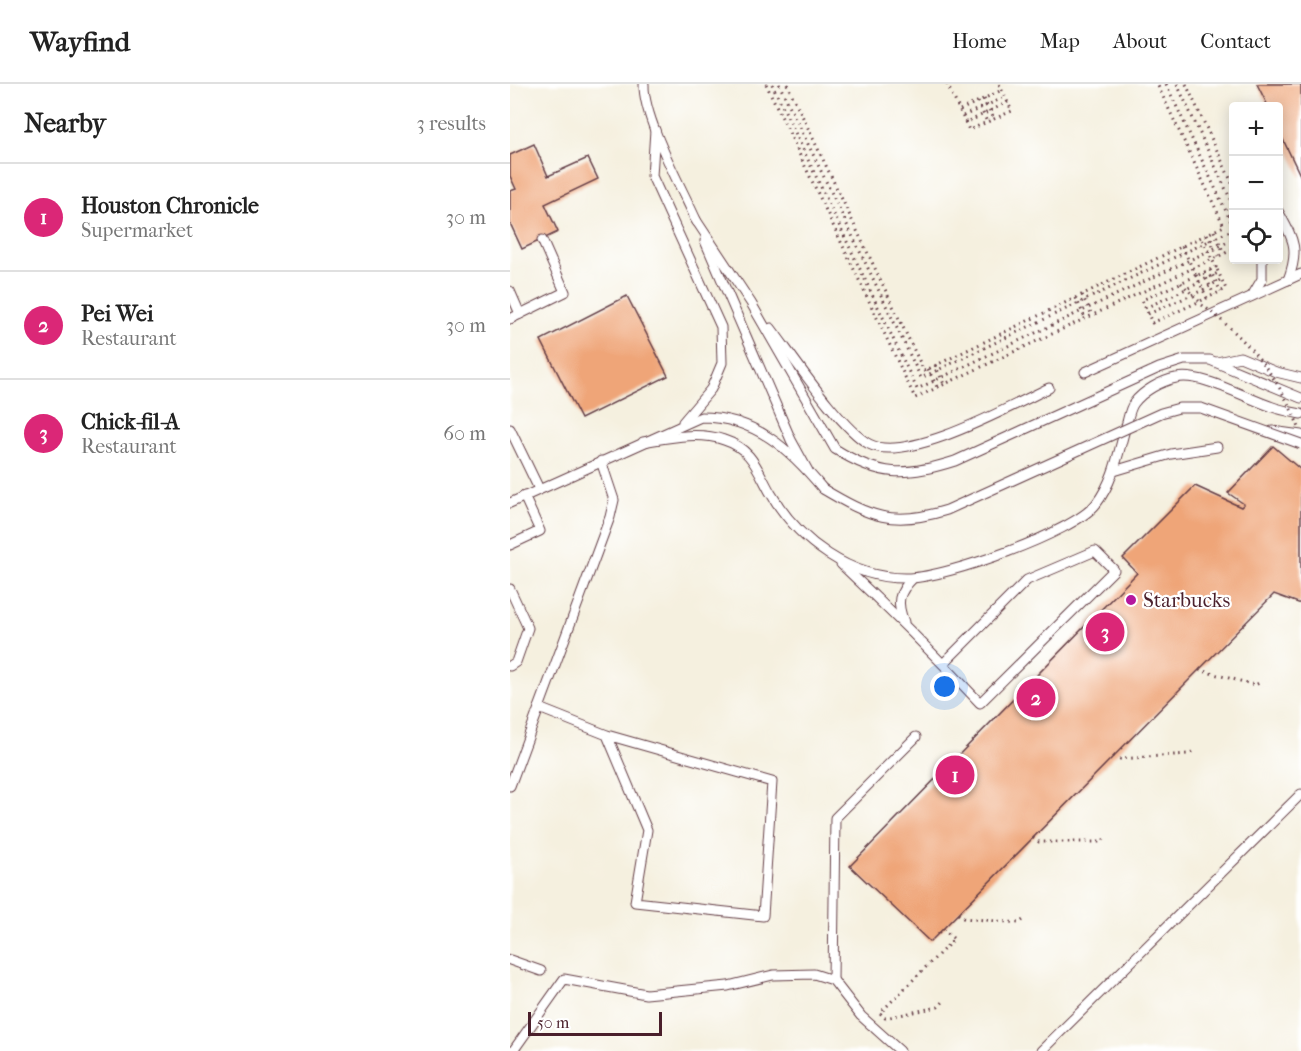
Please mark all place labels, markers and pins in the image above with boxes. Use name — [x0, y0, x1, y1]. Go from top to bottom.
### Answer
place label: Starbucks — [1143, 588, 1231, 612]
marker: Starbucks — [1124, 593, 1138, 607]
pin: 3 — [1086, 610, 1124, 654]
pin: 2 — [1016, 676, 1056, 720]
pin: 1 — [936, 752, 974, 798]

